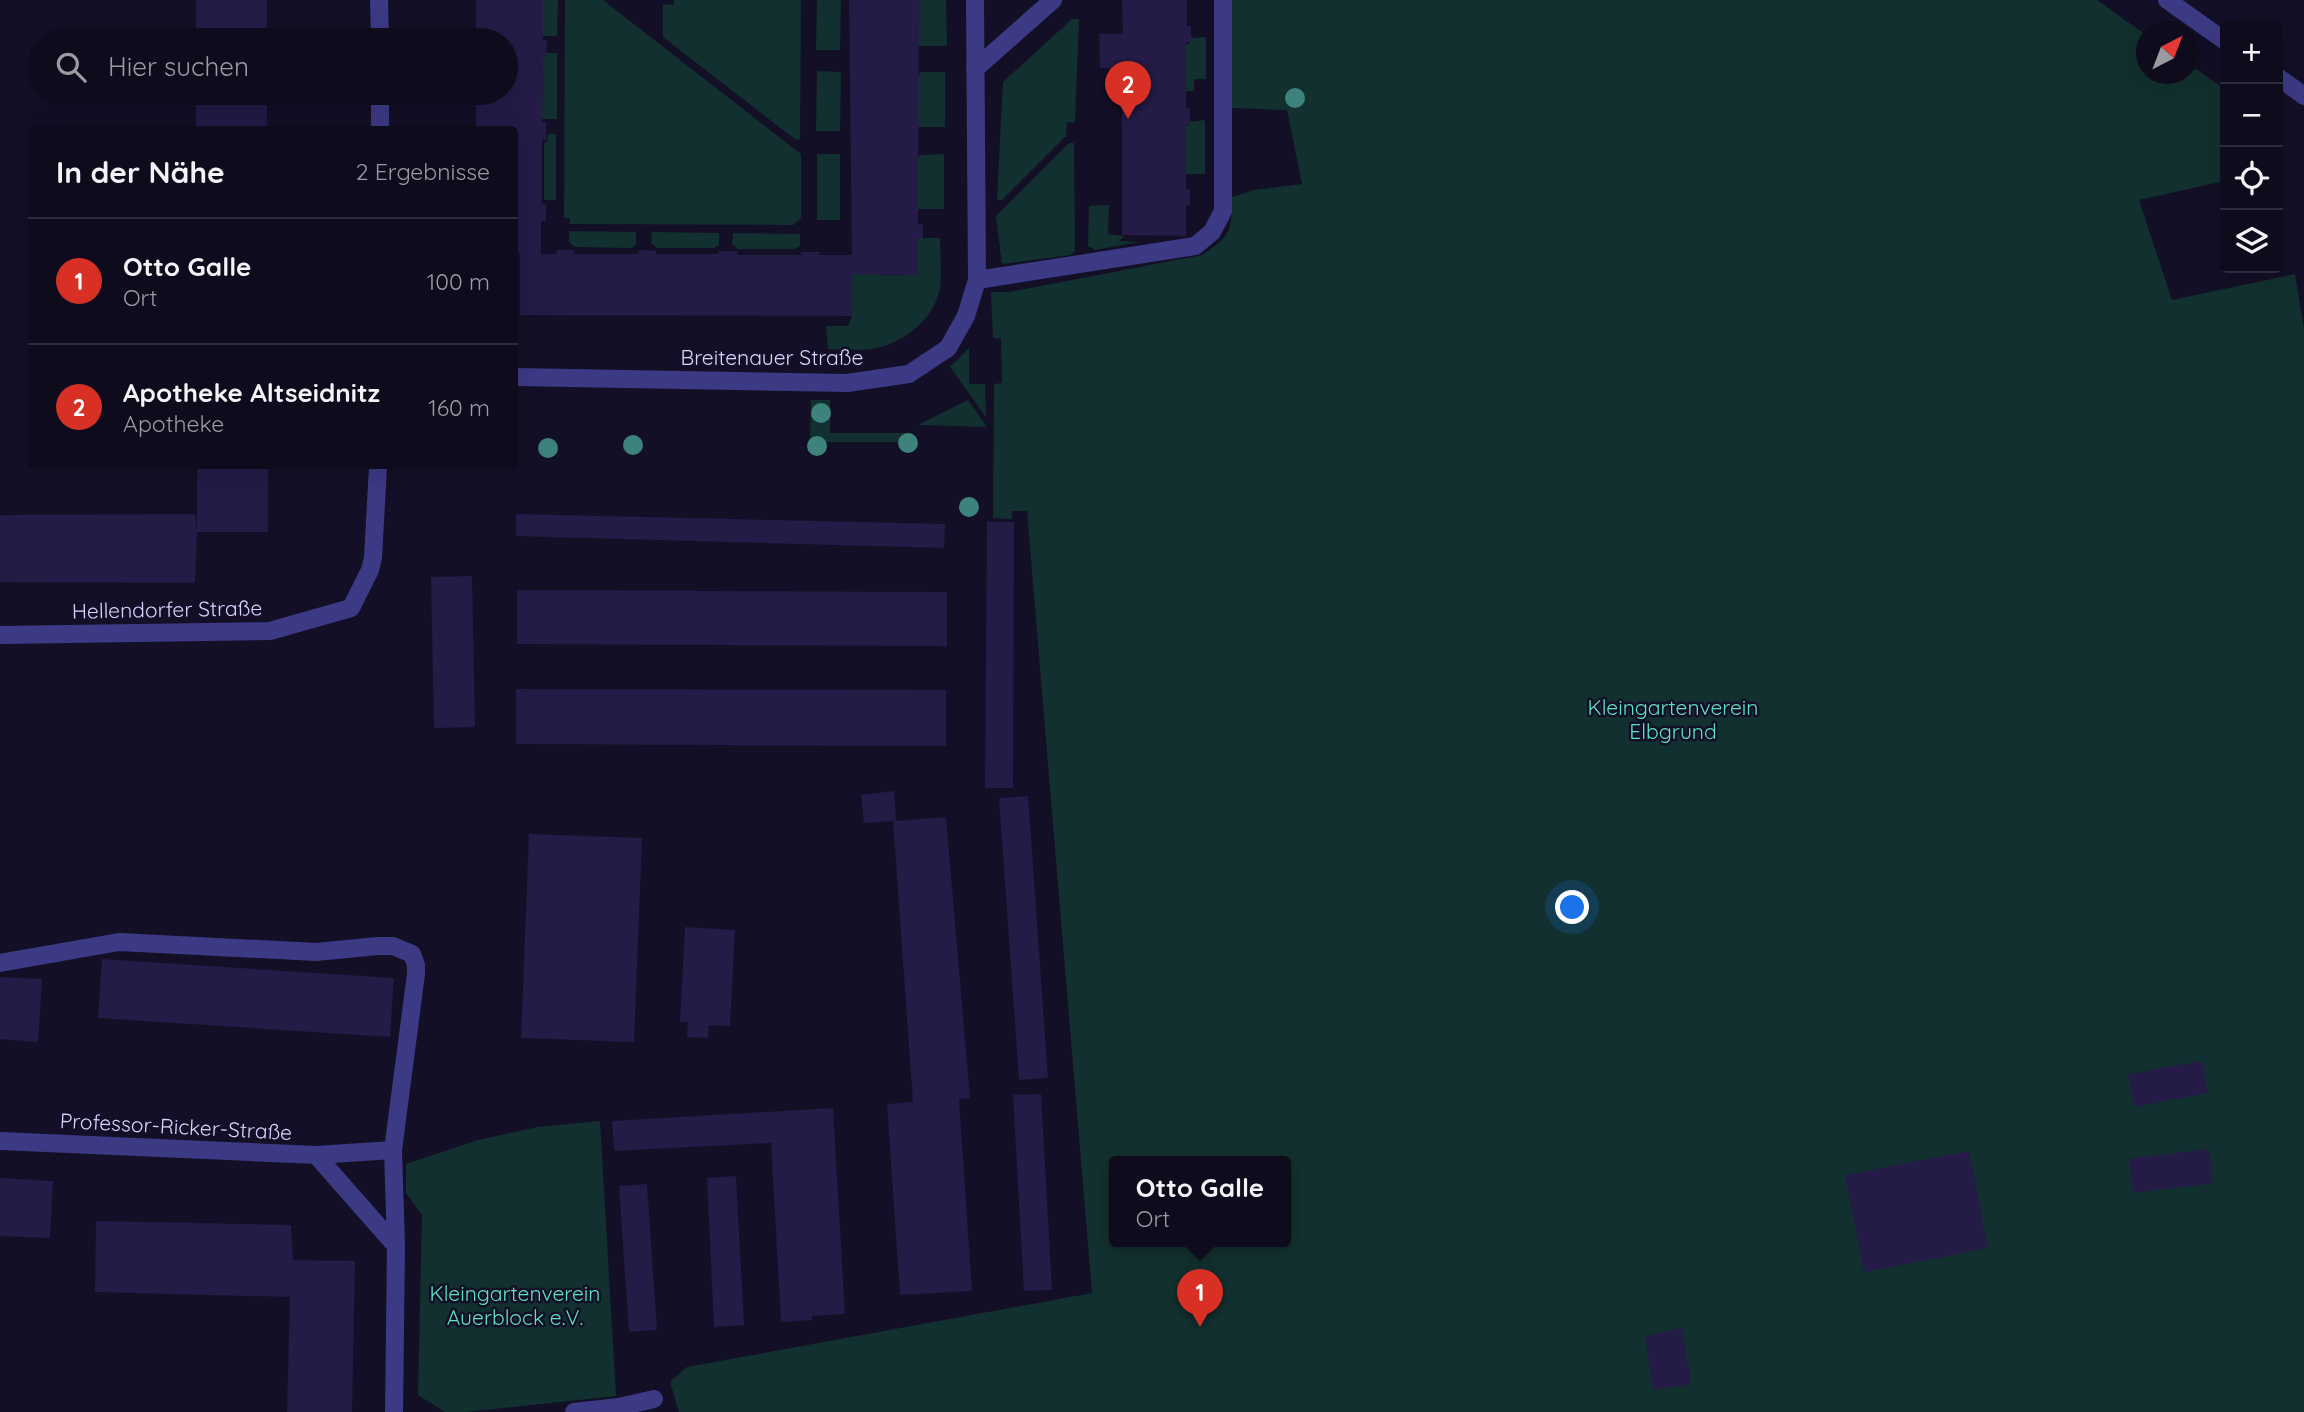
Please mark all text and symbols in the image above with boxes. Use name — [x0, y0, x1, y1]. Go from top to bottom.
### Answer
north arrow — [2136, 21, 2199, 84]
map controls — [2220, 21, 2283, 273]
button: + — [2220, 21, 2283, 84]
search box — [28, 28, 518, 105]
icon: search — [52, 48, 90, 86]
text: Hier suchen — [108, 50, 249, 83]
pin: 2 — [1105, 61, 1151, 119]
button: − — [2220, 84, 2283, 147]
button: locate — [2220, 147, 2283, 210]
text: In der Nähe — [56, 153, 225, 191]
text: 2 Ergebnisse — [356, 157, 490, 186]
button: layers — [2220, 210, 2283, 273]
text: Otto Galle — [123, 250, 251, 283]
text: 1 — [75, 267, 83, 296]
text: 100 m — [427, 267, 490, 296]
text: Ort — [123, 283, 157, 312]
street label: Breitenauer Straße — [681, 344, 863, 370]
text: Apotheke Altseidnitz — [123, 376, 380, 409]
text: 2 — [72, 393, 86, 422]
text: 160 m — [428, 393, 490, 422]
text: Apotheke — [123, 409, 224, 438]
street label: Hellendorfer Straße — [72, 594, 262, 624]
park label: Kleingartenverein Elbgrund — [1587, 694, 1759, 744]
your location — [1555, 890, 1589, 924]
street label: Professor-Ricker-Straße — [59, 1107, 293, 1145]
popup — [1109, 1156, 1291, 1247]
text: Otto Galle — [1136, 1171, 1264, 1204]
text: Ort — [1136, 1204, 1170, 1233]
pin: 1 — [1177, 1269, 1223, 1327]
park label: Kleingartenverein Auerblock e.V. — [429, 1280, 601, 1330]

